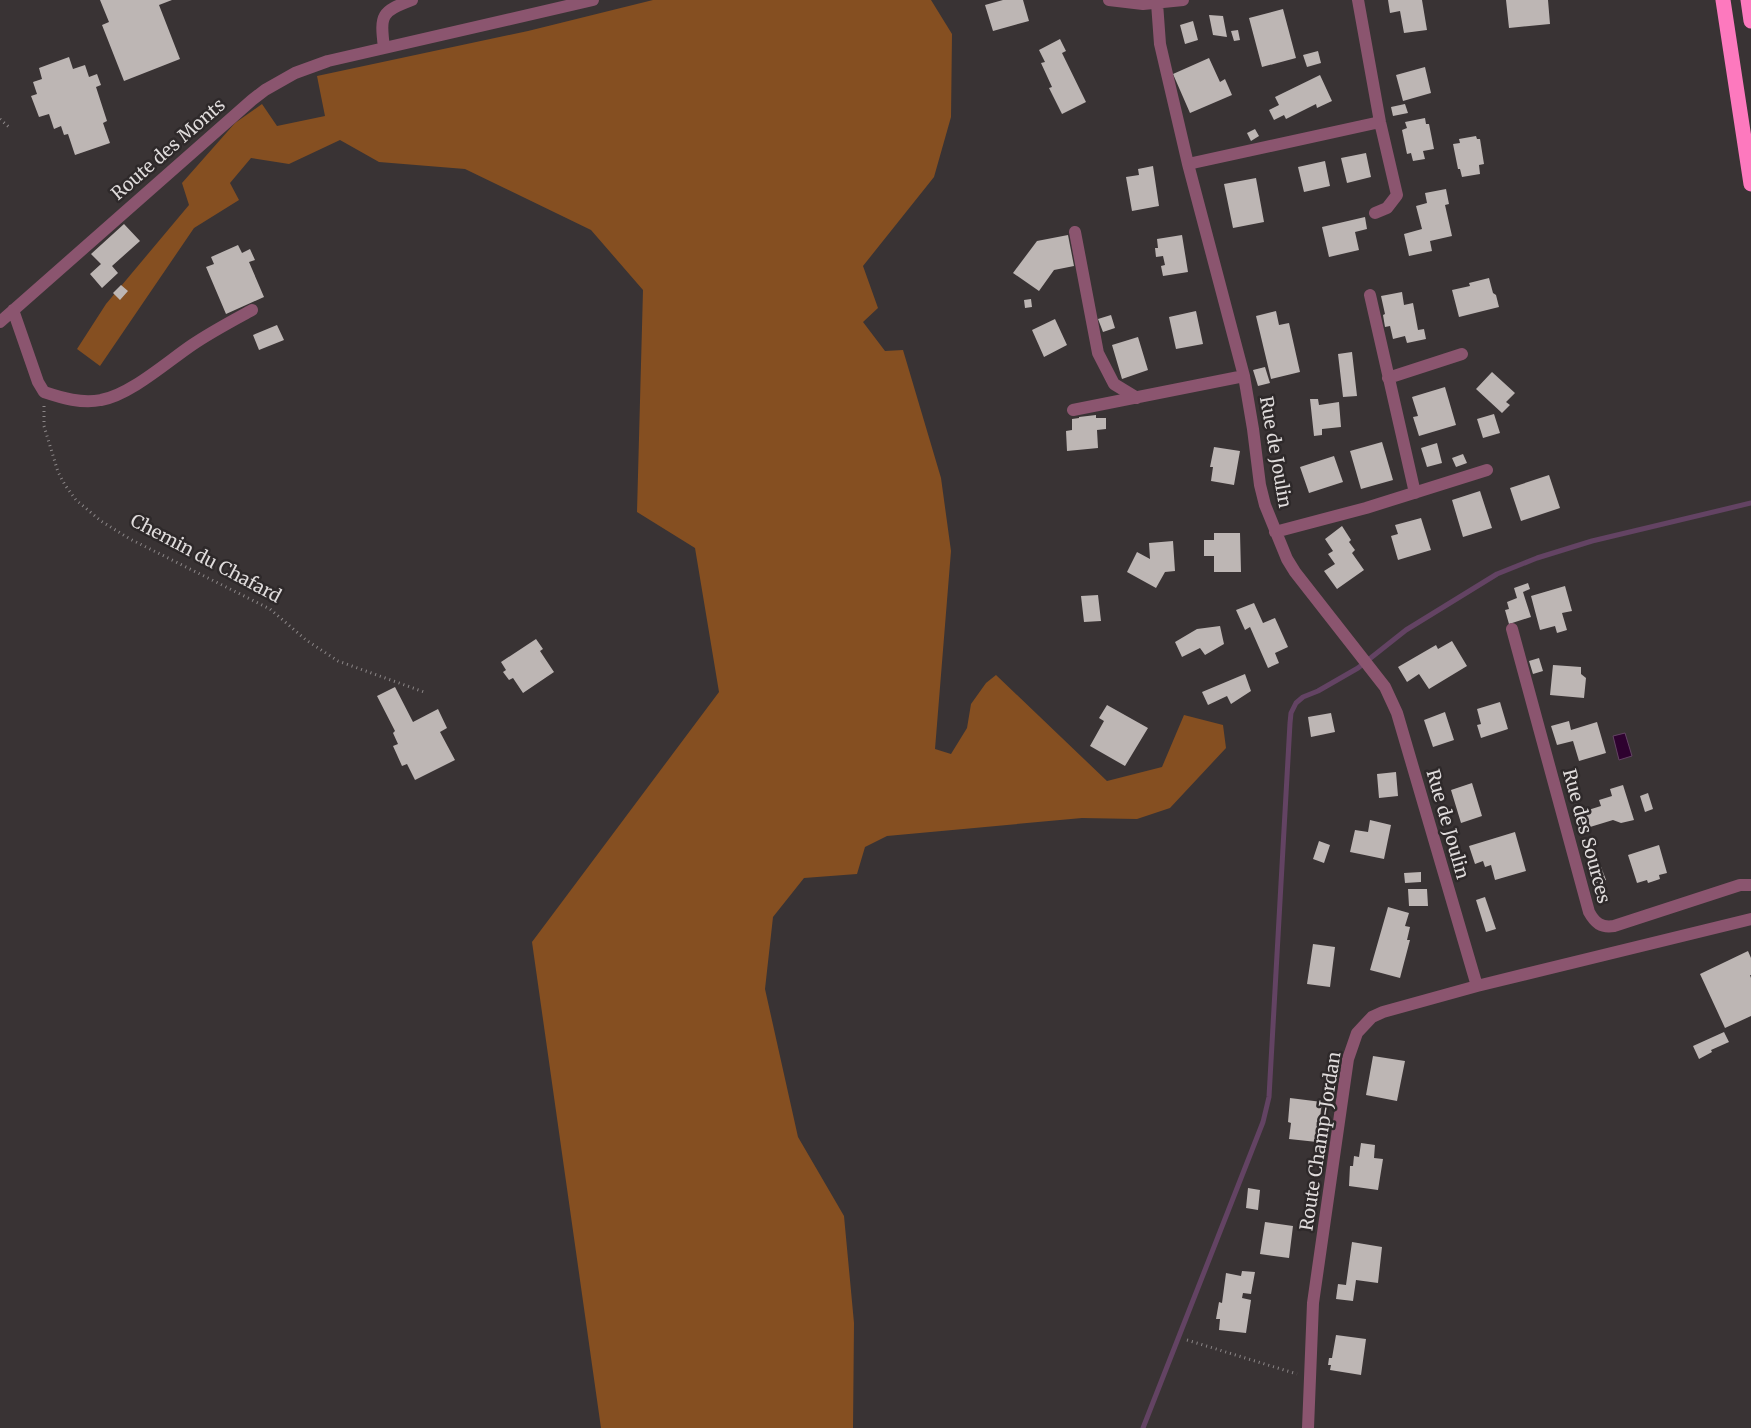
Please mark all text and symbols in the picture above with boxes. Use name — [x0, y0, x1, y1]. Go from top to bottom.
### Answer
street label: Route des Monts — [106, 93, 230, 205]
street label: Rue de Joulin — [1255, 394, 1297, 510]
street label: Chemin du Chafard — [127, 509, 285, 608]
street label: Rue de Joulin — [1421, 766, 1475, 882]
street label: Rue des Sources — [1558, 766, 1616, 906]
street label: Route Champ-Jordan — [1294, 1050, 1346, 1232]

